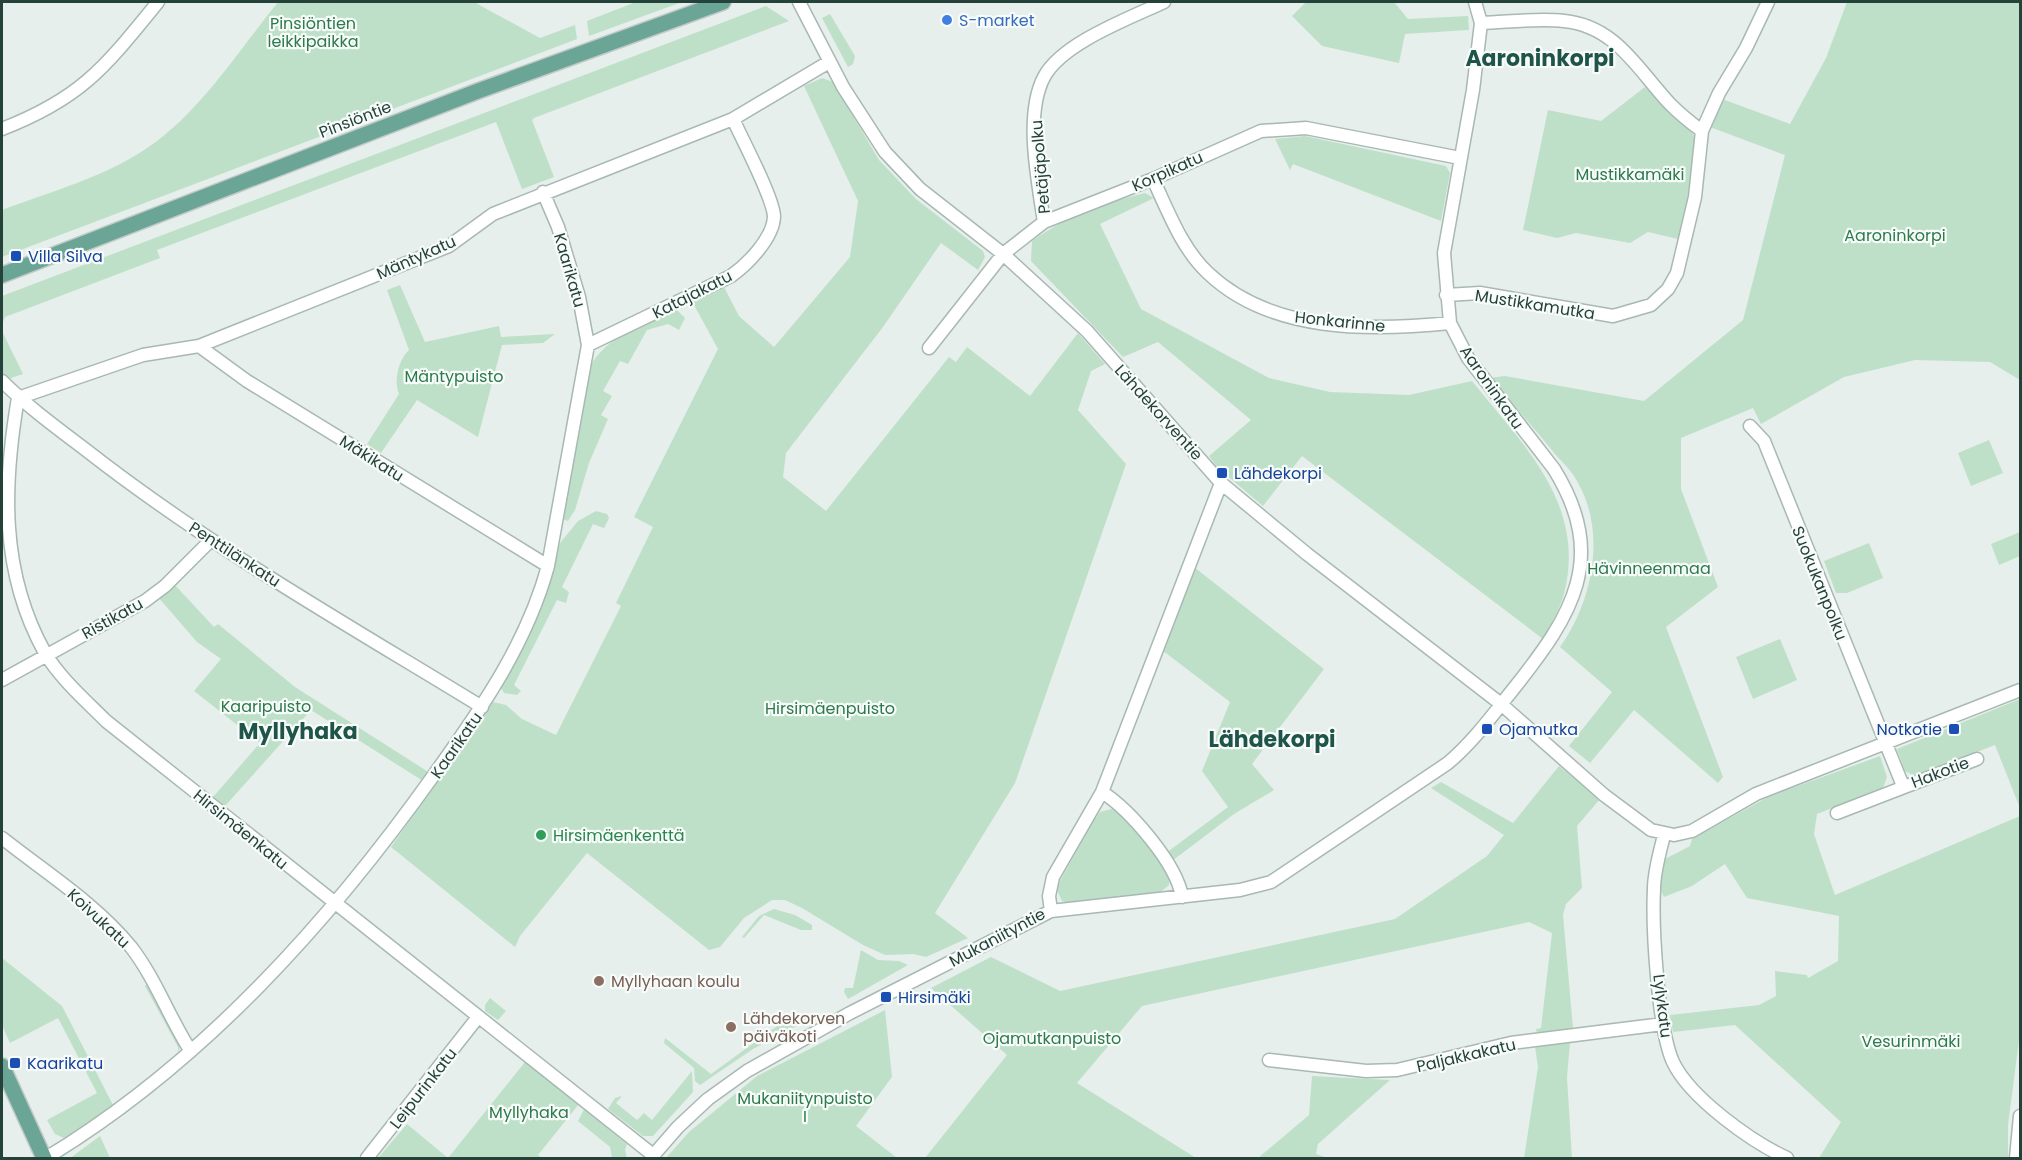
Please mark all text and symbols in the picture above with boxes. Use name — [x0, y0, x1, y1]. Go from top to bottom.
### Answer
place label: S-market — [959, 9, 1035, 32]
park label: Pinsiöntien leikkipaikka — [267, 12, 359, 53]
marker: S-market — [940, 13, 954, 27]
district label: Aaroninkorpi — [1465, 43, 1615, 74]
street label: Pinsiöntie — [316, 95, 395, 144]
street label: Petäjäpolku — [1025, 119, 1056, 215]
street label: Korpikatu — [1128, 146, 1206, 197]
park label: Mustikkamäki — [1576, 163, 1684, 186]
park label: Aaroninkorpi — [1844, 224, 1946, 247]
street label: Mäntykatu — [373, 230, 460, 285]
street label: Kaarikatu — [548, 230, 591, 310]
place label: Villa Silva — [28, 245, 103, 268]
marker: Villa Silva — [9, 249, 23, 263]
street label: Katajakatu — [648, 264, 736, 324]
street label: Mustikkamutka — [1473, 284, 1596, 325]
street label: Honkarinne — [1294, 305, 1386, 338]
street label: Aaroninkatu — [1454, 341, 1529, 434]
street label: Lähdekorventie — [1109, 359, 1208, 465]
park label: Mäntypuisto — [404, 365, 504, 388]
street label: Mäkikatu — [335, 430, 408, 487]
place label: Lähdekorpi — [1234, 462, 1322, 485]
marker: Lähdekorpi — [1215, 466, 1229, 480]
street label: Penttilänkatu — [184, 516, 285, 593]
street label: Suokukanpolku — [1786, 523, 1853, 644]
park label: Hävinneenmaa — [1587, 557, 1711, 580]
street label: Ristikatu — [77, 592, 147, 645]
park label: Kaaripuisto — [221, 695, 311, 718]
park label: Hirsimäenpuisto — [765, 697, 895, 720]
street label: Kaarikatu — [425, 707, 488, 783]
district label: Myllyhaka — [238, 716, 358, 747]
place label: Ojamutka — [1499, 718, 1578, 741]
place label: Notkotie — [1877, 718, 1942, 741]
marker: Ojamutka — [1480, 722, 1494, 736]
marker: Notkotie — [1947, 722, 1961, 736]
district label: Lähdekorpi — [1208, 724, 1336, 755]
street label: Hakotie — [1908, 751, 1972, 794]
street label: Hirsimäenkatu — [188, 784, 293, 875]
place label: Hirsimäenkenttä — [553, 824, 685, 847]
marker: Hirsimäenkenttä — [534, 828, 548, 842]
street label: Koivukatu — [62, 883, 135, 953]
street label: Mukaniityntie — [945, 902, 1049, 972]
place label: Myllyhaan koulu — [611, 970, 740, 993]
street label: Lylykatu — [1647, 973, 1678, 1039]
marker: Myllyhaan koulu — [592, 974, 606, 988]
place label: Hirsimäki — [898, 986, 971, 1009]
marker: Hirsimäki — [879, 990, 893, 1004]
place label: Lähdekorven päiväkoti — [743, 1007, 845, 1048]
marker: Lähdekorven päiväkoti — [724, 1020, 738, 1034]
park label: Ojamutkanpuisto — [983, 1027, 1121, 1050]
park label: Vesurinmäki — [1862, 1030, 1960, 1053]
street label: Paljakkakatu — [1414, 1033, 1518, 1078]
street label: Leipurinkatu — [384, 1043, 462, 1134]
place label: Kaarikatu — [27, 1052, 103, 1075]
marker: Kaarikatu — [8, 1056, 22, 1070]
park label: Mukaniitynpuisto I — [737, 1087, 873, 1128]
park label: Myllyhaka — [489, 1101, 569, 1124]

